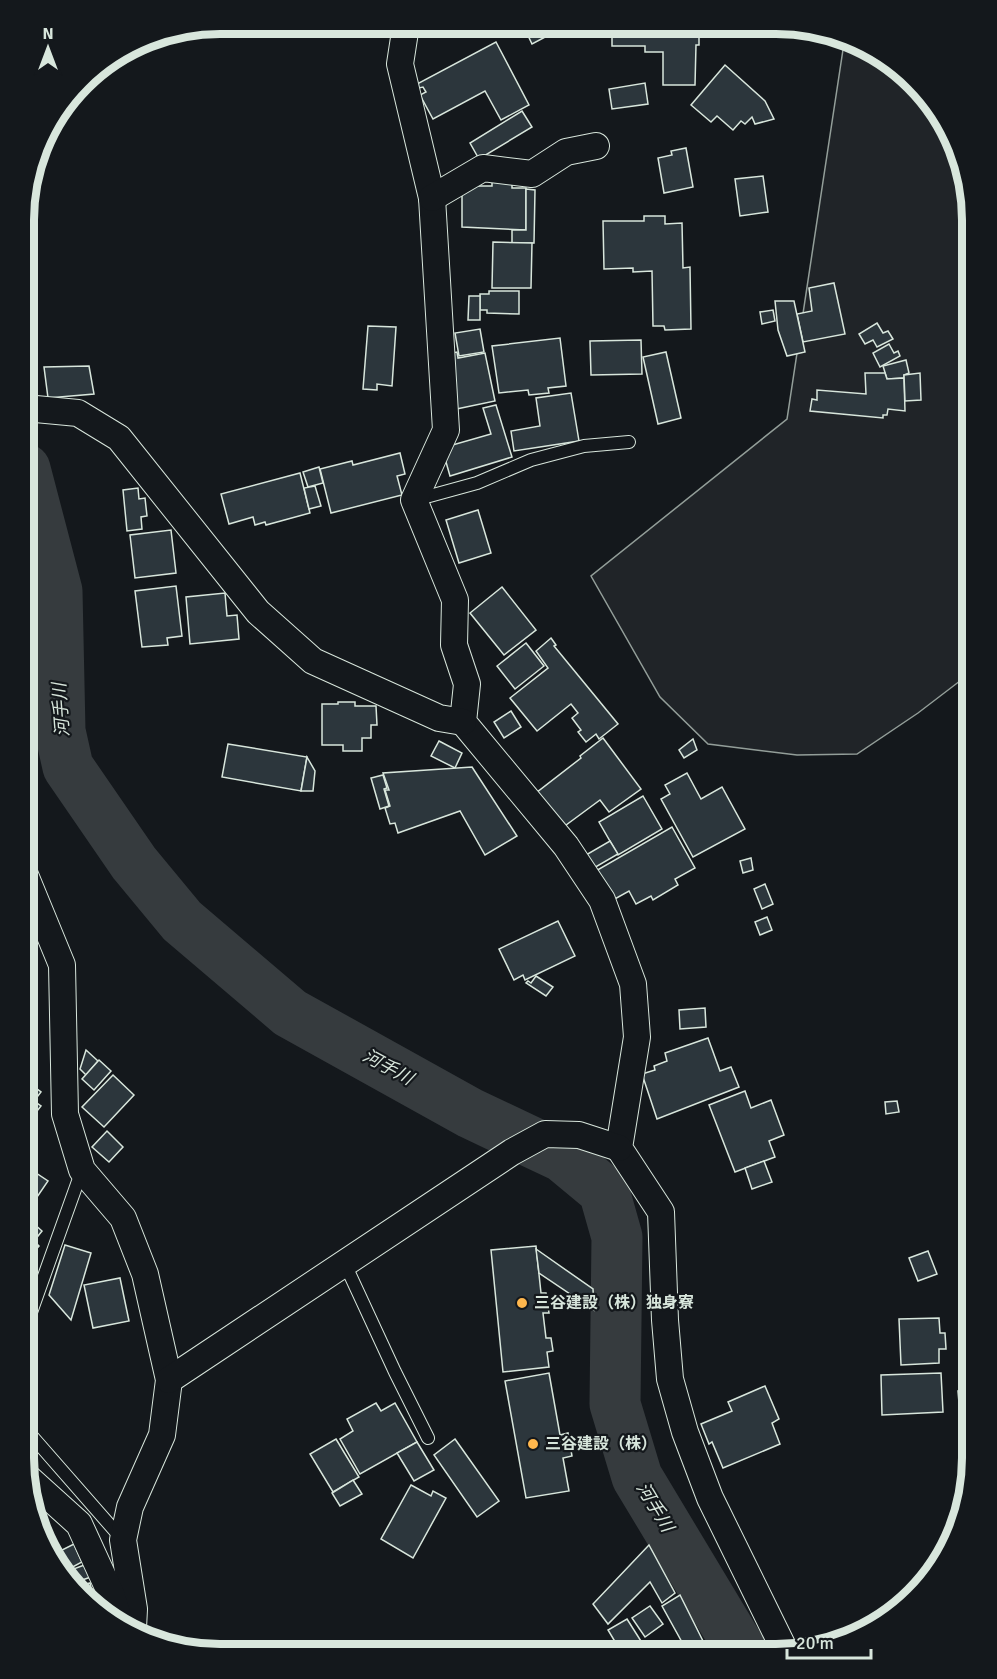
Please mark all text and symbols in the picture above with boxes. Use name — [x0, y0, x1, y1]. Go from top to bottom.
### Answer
north arrow — [18, 18, 78, 78]
text: N — [42, 24, 54, 44]
water label: 河手川 — [48, 680, 74, 738]
water label: 河手川 — [359, 1044, 419, 1091]
place label: 三谷建設（株）独身寮 — [534, 1293, 694, 1313]
marker: 三谷建設（株）独身寮 — [515, 1296, 529, 1310]
place label: 三谷建設（株） — [545, 1434, 657, 1454]
marker: 三谷建設（株） — [526, 1437, 540, 1451]
water label: 河手川 — [632, 1478, 679, 1538]
scale bar — [787, 1622, 871, 1660]
text: 20 m — [796, 1632, 834, 1654]

